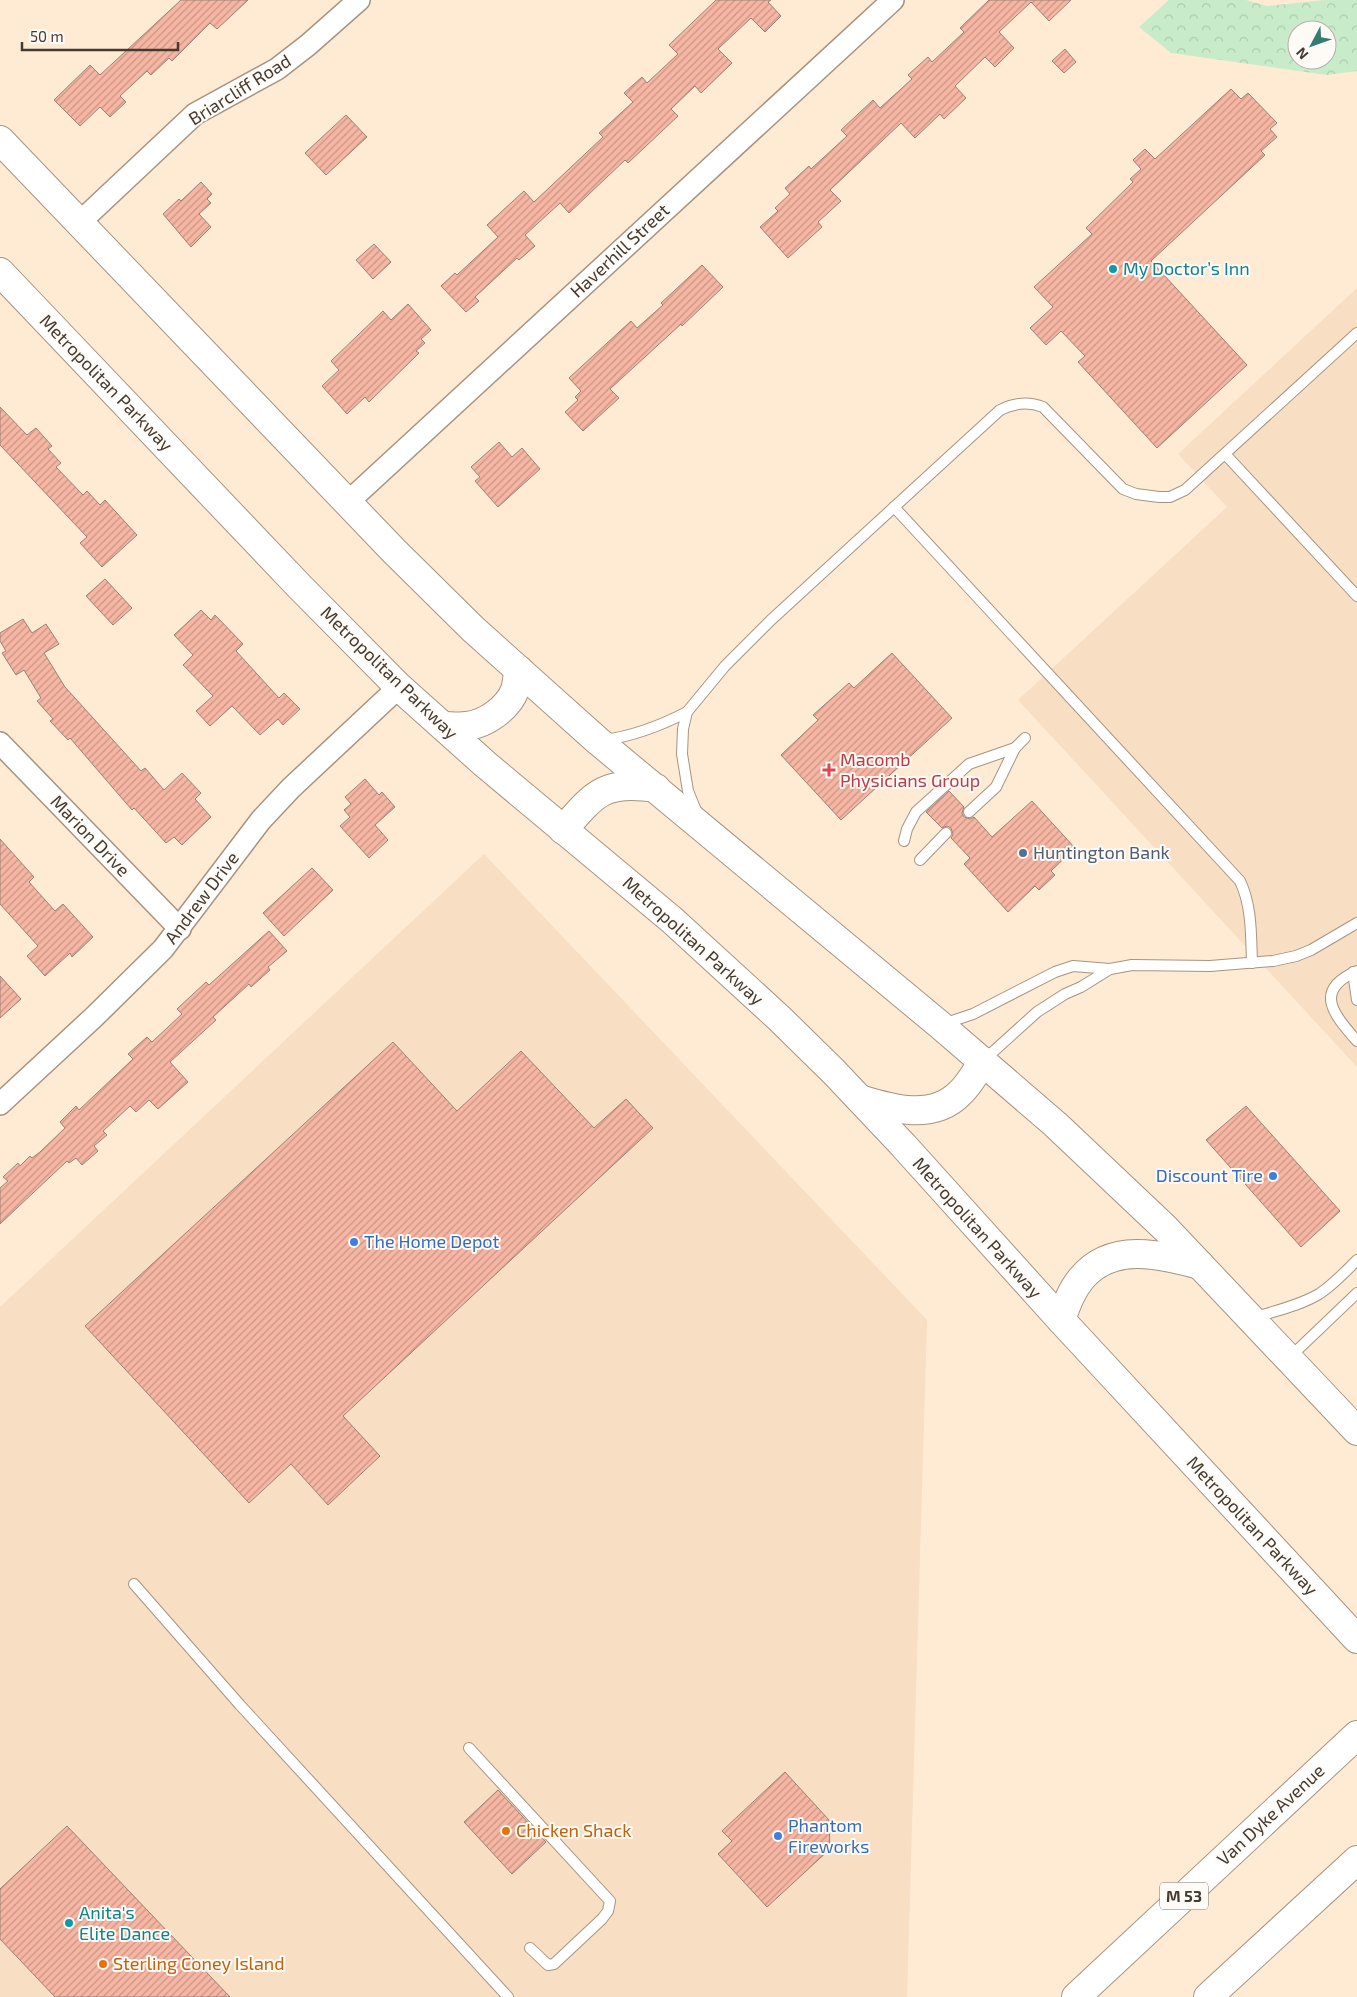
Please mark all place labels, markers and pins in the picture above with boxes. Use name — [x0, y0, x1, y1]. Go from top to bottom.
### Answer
place label: My Doctor’s Inn — [1123, 257, 1250, 279]
marker: My Doctor’s Inn — [1107, 263, 1119, 275]
place label: Macomb Physicians Group — [840, 748, 980, 791]
marker: Macomb Physicians Group — [822, 763, 836, 777]
place label: Huntington Bank — [1033, 841, 1170, 863]
marker: Huntington Bank — [1017, 847, 1029, 859]
place label: Discount Tire — [1156, 1164, 1263, 1186]
marker: Discount Tire — [1267, 1170, 1279, 1182]
place label: The Home Depot — [364, 1230, 500, 1252]
marker: The Home Depot — [348, 1236, 360, 1248]
place label: Phantom Fireworks — [788, 1814, 869, 1857]
place label: Chicken Shack — [516, 1819, 631, 1841]
marker: Chicken Shack — [500, 1825, 512, 1837]
marker: Phantom Fireworks — [772, 1830, 784, 1842]
place label: Anita's Elite Dance — [79, 1901, 170, 1944]
marker: Anita's Elite Dance — [63, 1917, 75, 1929]
place label: Sterling Coney Island — [113, 1952, 285, 1974]
marker: Sterling Coney Island — [97, 1958, 109, 1970]

